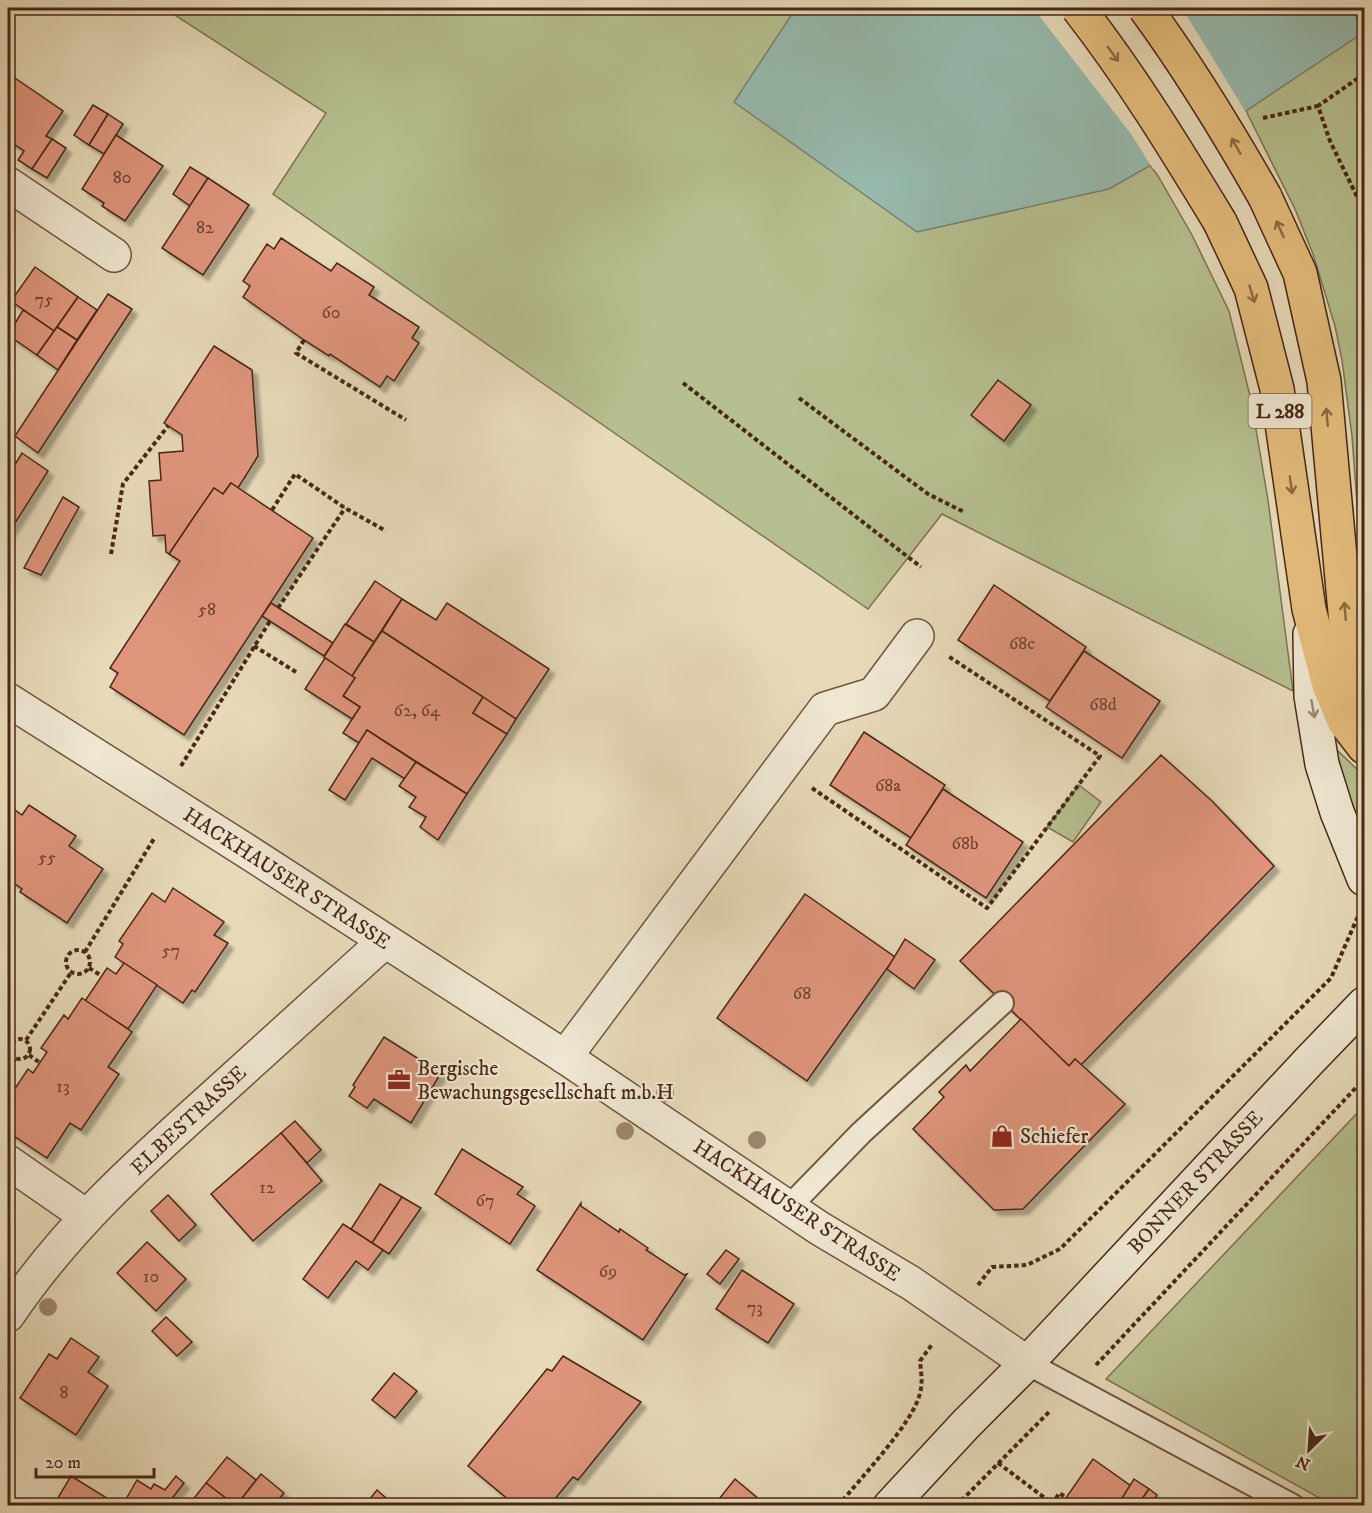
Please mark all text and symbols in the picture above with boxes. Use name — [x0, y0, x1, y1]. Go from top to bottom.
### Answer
one-way arrow — [1107, 45, 1120, 61]
one-way arrow — [1230, 138, 1242, 155]
house number: 80 — [113, 167, 131, 189]
house number: 82 — [196, 217, 214, 239]
one-way arrow — [1274, 221, 1285, 239]
one-way arrow — [1247, 285, 1258, 304]
house number: 75 — [35, 289, 53, 311]
house number: 60 — [321, 302, 341, 324]
road number: L 288 — [1248, 394, 1312, 428]
one-way arrow — [1321, 408, 1332, 428]
one-way arrow — [1285, 475, 1296, 495]
house number: 58 — [198, 599, 216, 621]
one-way arrow — [1339, 602, 1350, 622]
house number: 68c — [1009, 633, 1035, 655]
house number: 68d — [1089, 694, 1117, 716]
one-way arrow — [1308, 699, 1319, 718]
house number: 62, 64 — [394, 700, 441, 722]
house number: 68a — [875, 775, 901, 797]
street label: HACKHAUSER STRASSE — [178, 802, 395, 956]
house number: 68b — [952, 833, 978, 855]
house number: 55 — [38, 847, 56, 869]
house number: 57 — [162, 940, 180, 962]
house number: 68 — [793, 983, 811, 1005]
place label: Bergische Bewachungsgesellschaft m.b.H — [417, 1056, 674, 1106]
street label: ELBESTRASSE — [125, 1060, 252, 1181]
office icon: Bergische Bewachungsgesellschaft m.b.H — [386, 1067, 412, 1093]
house number: 13 — [56, 1076, 70, 1098]
street label: BONNER STRASSE — [1122, 1105, 1269, 1260]
shop icon: Schiefer — [989, 1123, 1015, 1149]
place label: Schiefer — [1020, 1124, 1088, 1150]
street label: HACKHAUSER STRASSE — [688, 1134, 905, 1288]
house number: 12 — [259, 1177, 275, 1199]
house number: 67 — [476, 1190, 494, 1212]
house number: 69 — [599, 1261, 617, 1283]
house number: 10 — [143, 1266, 159, 1288]
house number: 73 — [747, 1297, 763, 1319]
house number: 8 — [59, 1382, 69, 1404]
north arrow — [1279, 1420, 1339, 1480]
scale bar — [36, 1441, 154, 1479]
text: N — [1293, 1451, 1313, 1475]
text: 20 m — [45, 1452, 81, 1474]

